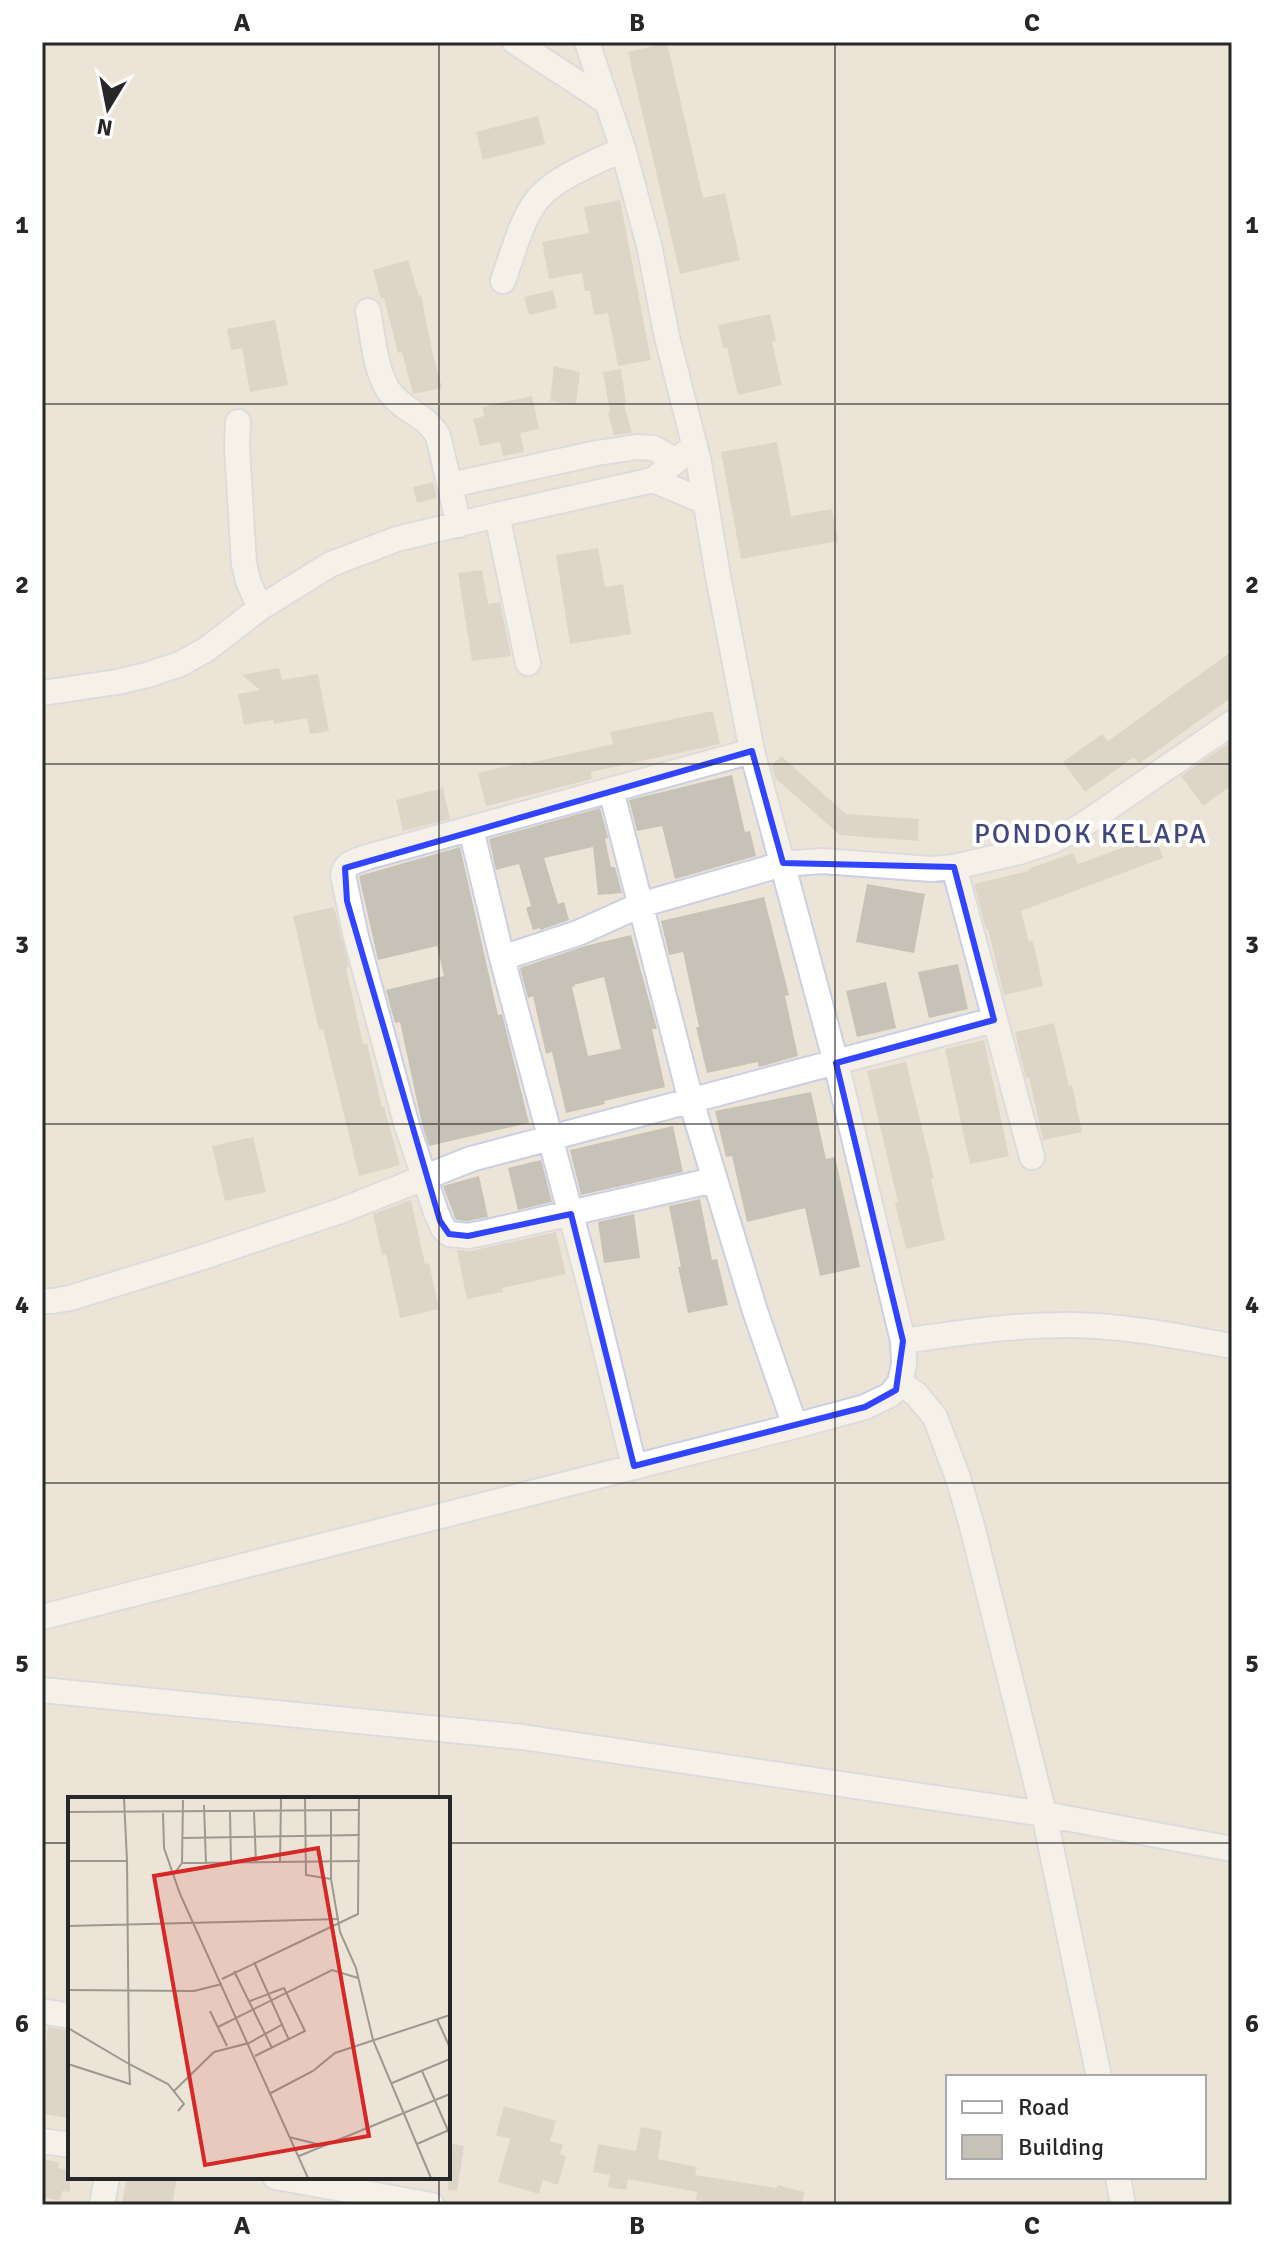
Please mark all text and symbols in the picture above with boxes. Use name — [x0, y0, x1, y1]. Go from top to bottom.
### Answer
text: A — [234, 7, 251, 39]
text: B — [629, 7, 645, 39]
text: C — [1024, 7, 1040, 39]
north arrow — [68, 68, 148, 148]
text: N — [95, 113, 114, 142]
text: 1 — [15, 209, 29, 241]
text: 1 — [1245, 209, 1259, 241]
text: 2 — [15, 569, 29, 601]
text: 2 — [1245, 569, 1259, 601]
district label: PONDOK KELAPA — [974, 817, 1208, 851]
text: 3 — [15, 929, 29, 961]
text: 3 — [1245, 929, 1259, 961]
text: 4 — [15, 1289, 29, 1321]
text: 4 — [1245, 1289, 1259, 1321]
text: 5 — [15, 1648, 29, 1680]
text: 5 — [1245, 1648, 1259, 1680]
inset map — [68, 1797, 450, 2179]
text: 6 — [15, 2008, 29, 2040]
text: 6 — [1245, 2008, 1259, 2040]
legend — [946, 2075, 1206, 2179]
text: Road — [1018, 2092, 1069, 2122]
text: Building — [1018, 2132, 1104, 2162]
text: A — [234, 2210, 251, 2242]
text: B — [629, 2210, 645, 2242]
text: C — [1024, 2210, 1040, 2242]

